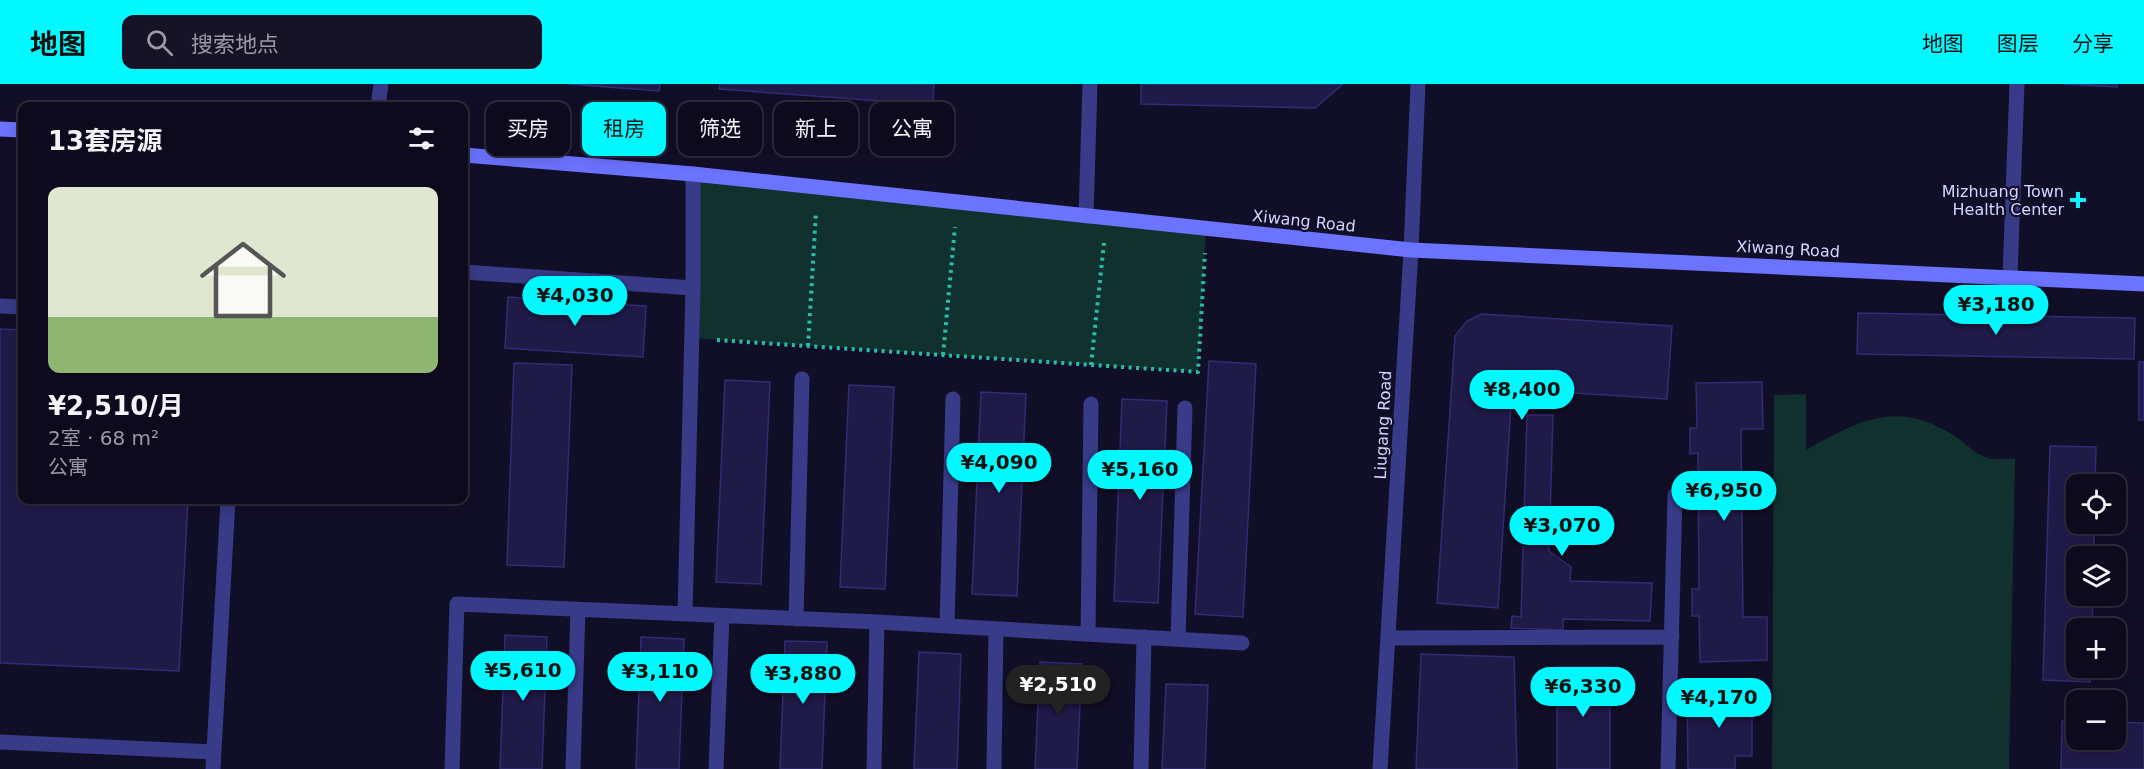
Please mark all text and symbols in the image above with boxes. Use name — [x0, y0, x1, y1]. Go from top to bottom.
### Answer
search box — [122, 15, 542, 69]
icon: search — [143, 26, 176, 59]
text: 地图 — [30, 28, 86, 61]
text: 搜索地点 — [191, 32, 279, 57]
text: 地图 — [1922, 32, 1964, 56]
text: 图层 — [1997, 32, 2039, 56]
text: 分享 — [2072, 32, 2114, 56]
chip: 买房 — [486, 102, 570, 156]
chip: 租房 — [582, 102, 666, 156]
chip: 筛选 — [678, 102, 762, 156]
chip: 新上 — [774, 102, 858, 156]
chip: 公寓 — [870, 102, 954, 156]
icon: filters — [405, 122, 438, 155]
text: 13套房源 — [48, 126, 162, 156]
place label: Mizhuang Town Health Center — [1942, 182, 2064, 219]
marker: Mizhuang Town Health Center — [2069, 191, 2087, 209]
street label: Xiwang Road — [1251, 206, 1357, 236]
icon: home — [189, 226, 297, 334]
street label: Xiwang Road — [1736, 237, 1840, 261]
pin: ¥4,030 — [526, 276, 624, 327]
text: ¥4,030 — [536, 283, 614, 307]
pin: ¥3,180 — [1947, 285, 2045, 336]
text: ¥3,180 — [1957, 292, 2035, 316]
street label: Liugang Road — [1371, 370, 1395, 480]
pin: ¥8,400 — [1473, 370, 1571, 421]
text: ¥8,400 — [1483, 377, 1561, 401]
text: ¥2,510/月 — [48, 391, 184, 421]
text: 2室 · 68 m² — [48, 426, 159, 450]
pin: ¥4,090 — [950, 443, 1048, 494]
text: ¥4,090 — [960, 450, 1038, 474]
pin: ¥5,160 — [1091, 450, 1189, 501]
text: 公寓 — [48, 455, 88, 479]
text: ¥5,160 — [1101, 457, 1179, 481]
pin: ¥6,950 — [1675, 471, 1773, 522]
map controls — [2066, 474, 2126, 750]
button: locate — [2066, 474, 2126, 534]
text: ¥6,950 — [1685, 478, 1763, 502]
pin: ¥3,070 — [1513, 506, 1611, 557]
text: ¥3,070 — [1523, 513, 1601, 537]
button: layers — [2066, 546, 2126, 606]
button: + — [2066, 618, 2126, 678]
pin: ¥5,610 — [474, 651, 572, 702]
pin: ¥3,110 — [611, 652, 709, 703]
pin: ¥3,880 — [754, 654, 852, 705]
text: ¥5,610 — [484, 658, 562, 682]
text: ¥3,110 — [621, 659, 699, 683]
text: ¥3,880 — [764, 661, 842, 685]
pin: ¥2,510 — [1009, 665, 1107, 716]
pin: ¥6,330 — [1534, 667, 1632, 718]
text: ¥2,510 — [1019, 672, 1097, 696]
text: ¥6,330 — [1544, 674, 1622, 698]
pin: ¥4,170 — [1670, 678, 1768, 729]
text: ¥4,170 — [1680, 685, 1758, 709]
button: − — [2066, 690, 2126, 750]

